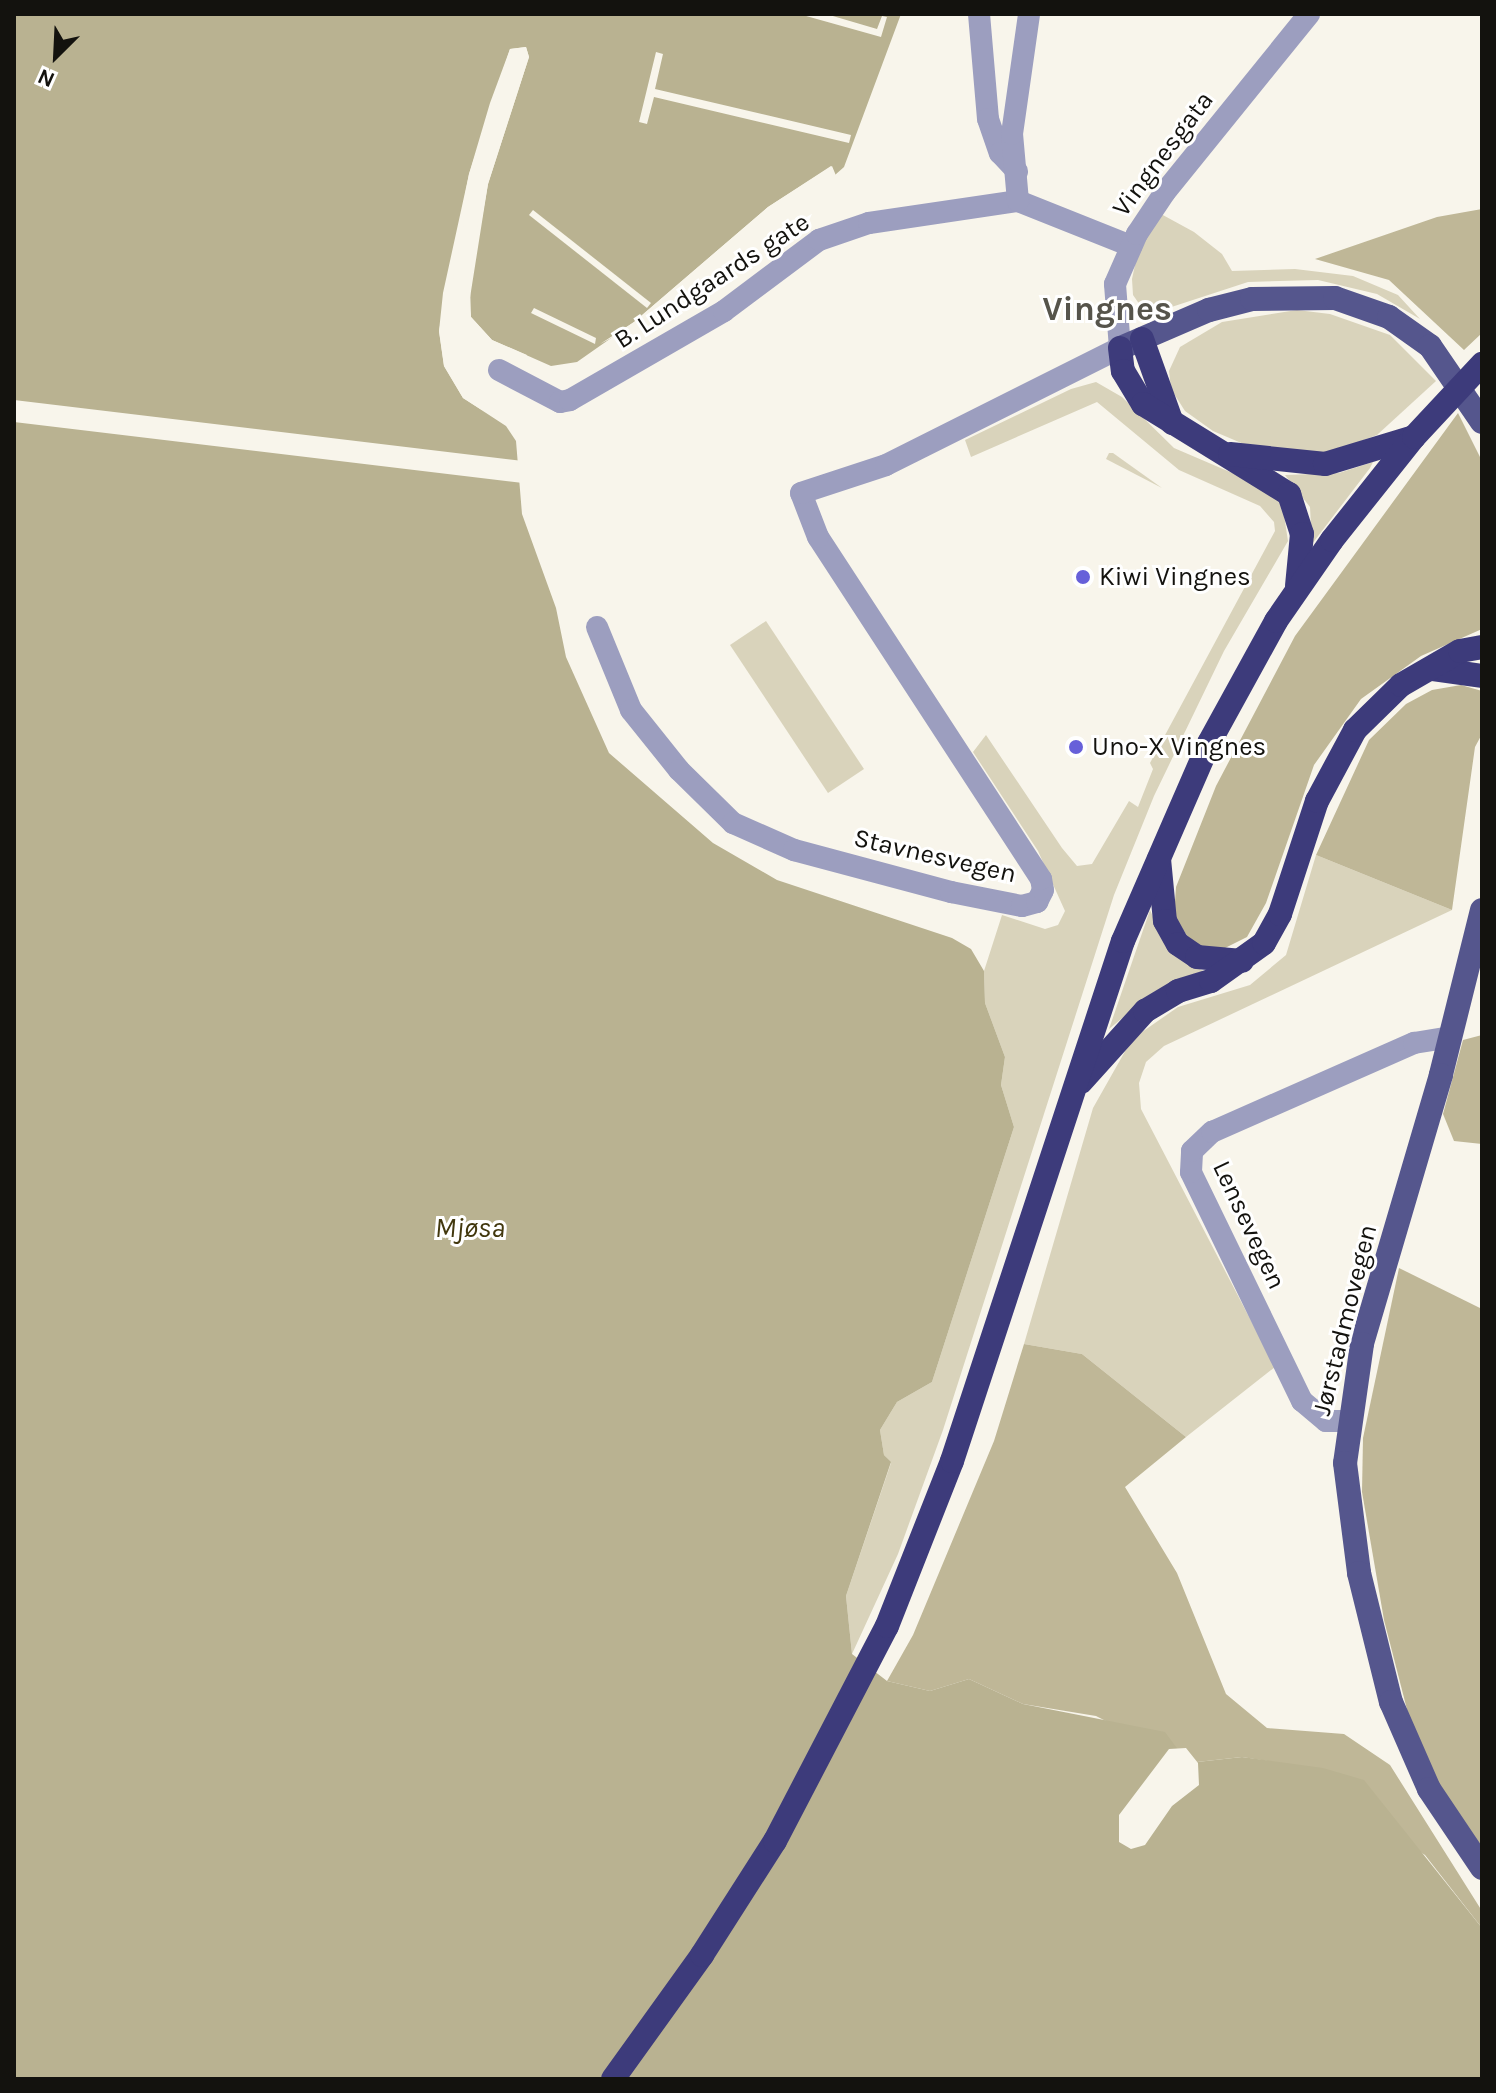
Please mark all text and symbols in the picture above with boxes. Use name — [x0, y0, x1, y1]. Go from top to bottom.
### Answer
north arrow — [16, 16, 96, 96]
text: N — [34, 63, 59, 93]
street label: Vingnesgata — [1106, 85, 1220, 223]
street label: B. Lundgaards gate — [609, 206, 815, 356]
district label: Vingnes — [1042, 290, 1172, 330]
place label: Kiwi Vingnes — [1099, 561, 1251, 593]
marker: Kiwi Vingnes — [1074, 568, 1092, 586]
place label: Uno-X Vingnes — [1092, 731, 1266, 763]
marker: Uno-X Vingnes — [1067, 738, 1085, 756]
street label: Stavnesvegen — [851, 822, 1019, 890]
street label: Lensevegen — [1206, 1156, 1292, 1294]
water label: Mjøsa — [435, 1211, 505, 1245]
street label: Jørstadmovegen — [1306, 1221, 1384, 1419]

